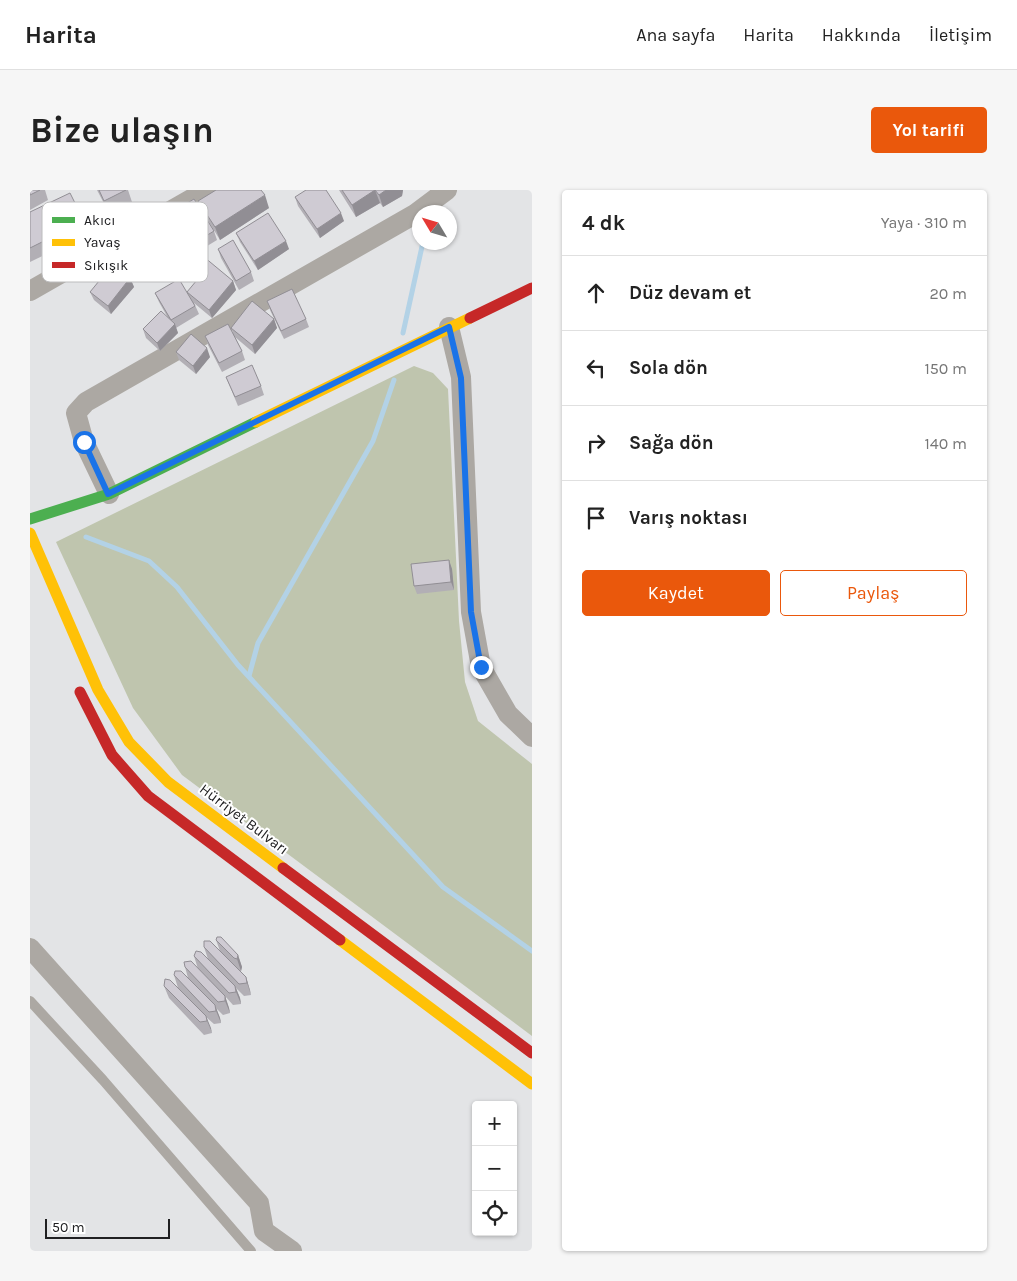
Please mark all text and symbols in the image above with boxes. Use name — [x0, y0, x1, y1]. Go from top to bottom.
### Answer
text: Harita — [25, 21, 97, 49]
text: Ana sayfa — [636, 24, 715, 46]
text: Harita — [743, 24, 794, 46]
text: Hakkında — [822, 24, 901, 46]
text: İletişim — [929, 24, 992, 46]
button: Yol tarifi — [871, 107, 987, 153]
text: Bize ulaşın — [30, 110, 214, 151]
legend — [42, 202, 208, 282]
north arrow — [412, 205, 457, 250]
text: 4 dk — [582, 211, 625, 235]
text: Akıcı — [84, 212, 116, 229]
text: Yaya · 310 m — [881, 213, 967, 232]
text: Yavaş — [84, 234, 121, 251]
text: Sıkışık — [84, 257, 128, 274]
icon: ahead — [582, 279, 610, 307]
text: Düz devam et — [629, 282, 751, 304]
text: 20 m — [929, 284, 967, 303]
icon: left — [582, 354, 610, 382]
text: Sola dön — [629, 357, 708, 379]
text: 150 m — [924, 359, 967, 378]
icon: right — [582, 429, 610, 457]
route start — [73, 431, 96, 454]
text: Sağa dön — [629, 432, 713, 454]
text: 140 m — [925, 434, 967, 453]
icon: arrive — [582, 504, 610, 532]
text: Varış noktası — [629, 507, 748, 529]
button: Kaydet — [582, 570, 770, 616]
button: Paylaş — [780, 570, 967, 616]
route end — [470, 656, 493, 679]
street label: Hürriyet Bulvarı — [196, 780, 292, 858]
map controls — [472, 1101, 517, 1236]
button: + — [472, 1101, 517, 1146]
button: − — [472, 1146, 517, 1191]
button: locate — [472, 1191, 517, 1236]
scale bar — [45, 1216, 170, 1239]
text: 50 m — [52, 1219, 85, 1236]

